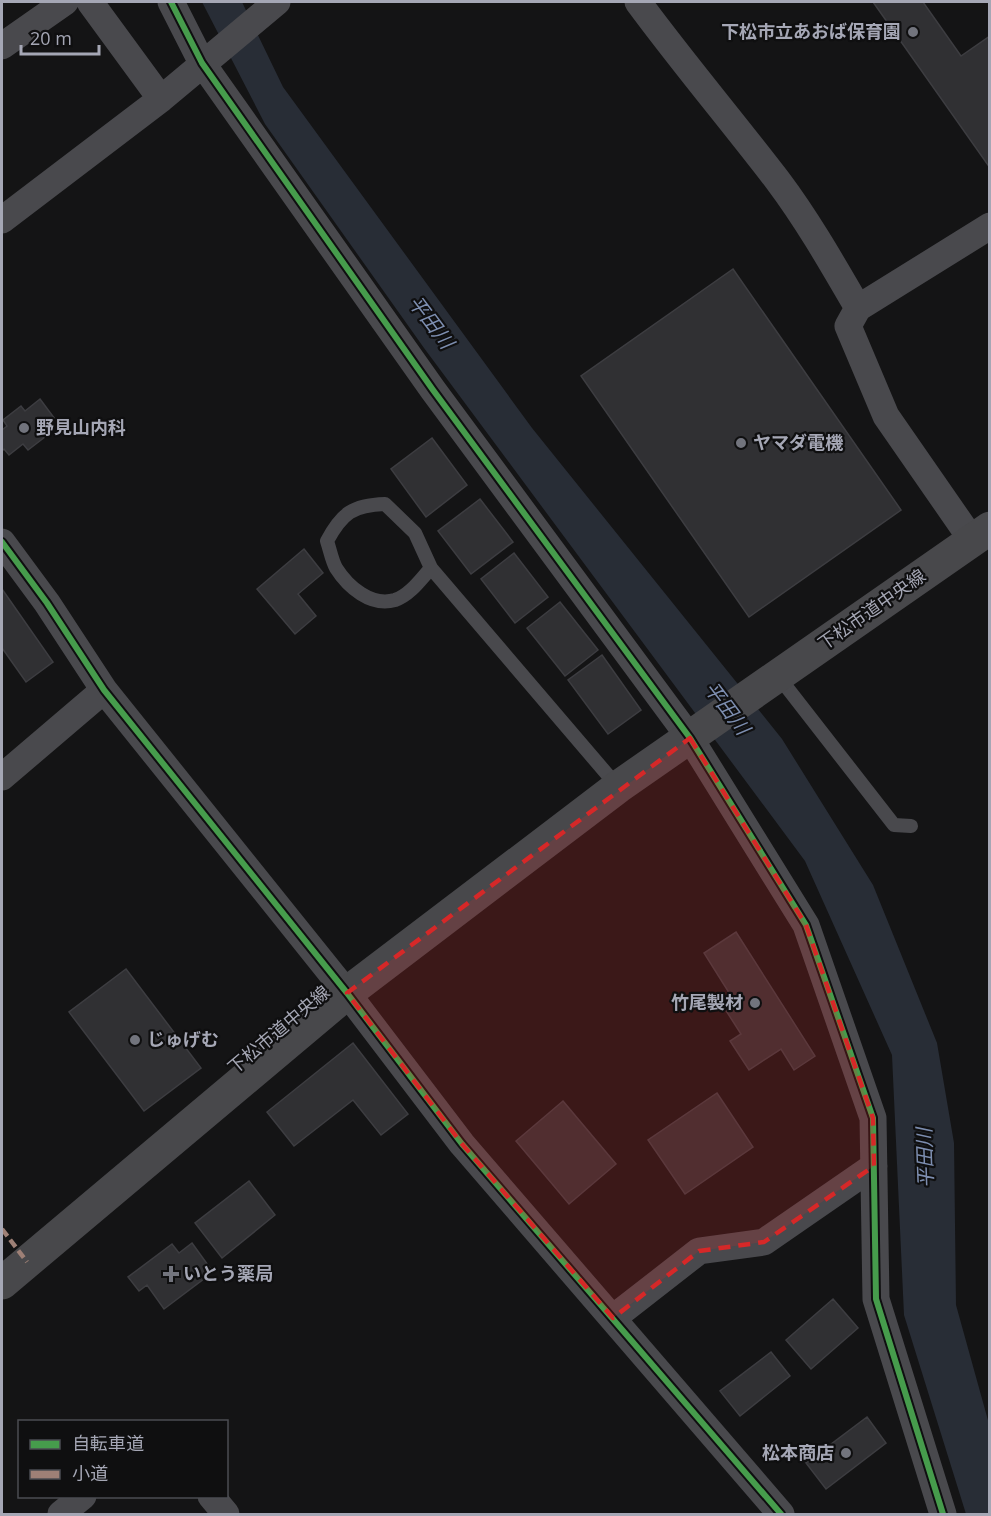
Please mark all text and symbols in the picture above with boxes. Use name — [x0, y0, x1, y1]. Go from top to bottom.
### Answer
scale bar — [21, 18, 99, 56]
place label: 下松市立あおば保育園 — [721, 19, 901, 43]
marker: 下松市立あおば保育園 — [906, 25, 920, 39]
text: 20 m — [30, 26, 72, 50]
water label: 平田川 — [403, 290, 461, 355]
place label: 野見山内科 — [36, 415, 126, 439]
marker: 野見山内科 — [17, 421, 31, 435]
place label: ヤマダ電機 — [753, 430, 844, 454]
marker: ヤマダ電機 — [734, 436, 748, 450]
street label: 下松市道中央線 — [813, 563, 930, 655]
water label: 平田川 — [699, 676, 757, 741]
street label: 下松市道中央線 — [222, 980, 334, 1079]
place label: 竹尾製材 — [671, 990, 743, 1014]
marker: 竹尾製材 — [748, 996, 762, 1010]
place label: じゅげむ — [147, 1027, 219, 1051]
marker: じゅげむ — [128, 1033, 142, 1047]
water label: 平田川 — [910, 1126, 939, 1188]
place label: いとう薬局 — [183, 1261, 273, 1285]
marker: いとう薬局 — [164, 1267, 178, 1281]
legend — [18, 1420, 228, 1498]
text: 自転車道 — [72, 1431, 144, 1455]
place label: 松本商店 — [762, 1440, 834, 1464]
marker: 松本商店 — [839, 1446, 853, 1460]
text: 小道 — [72, 1461, 108, 1485]

